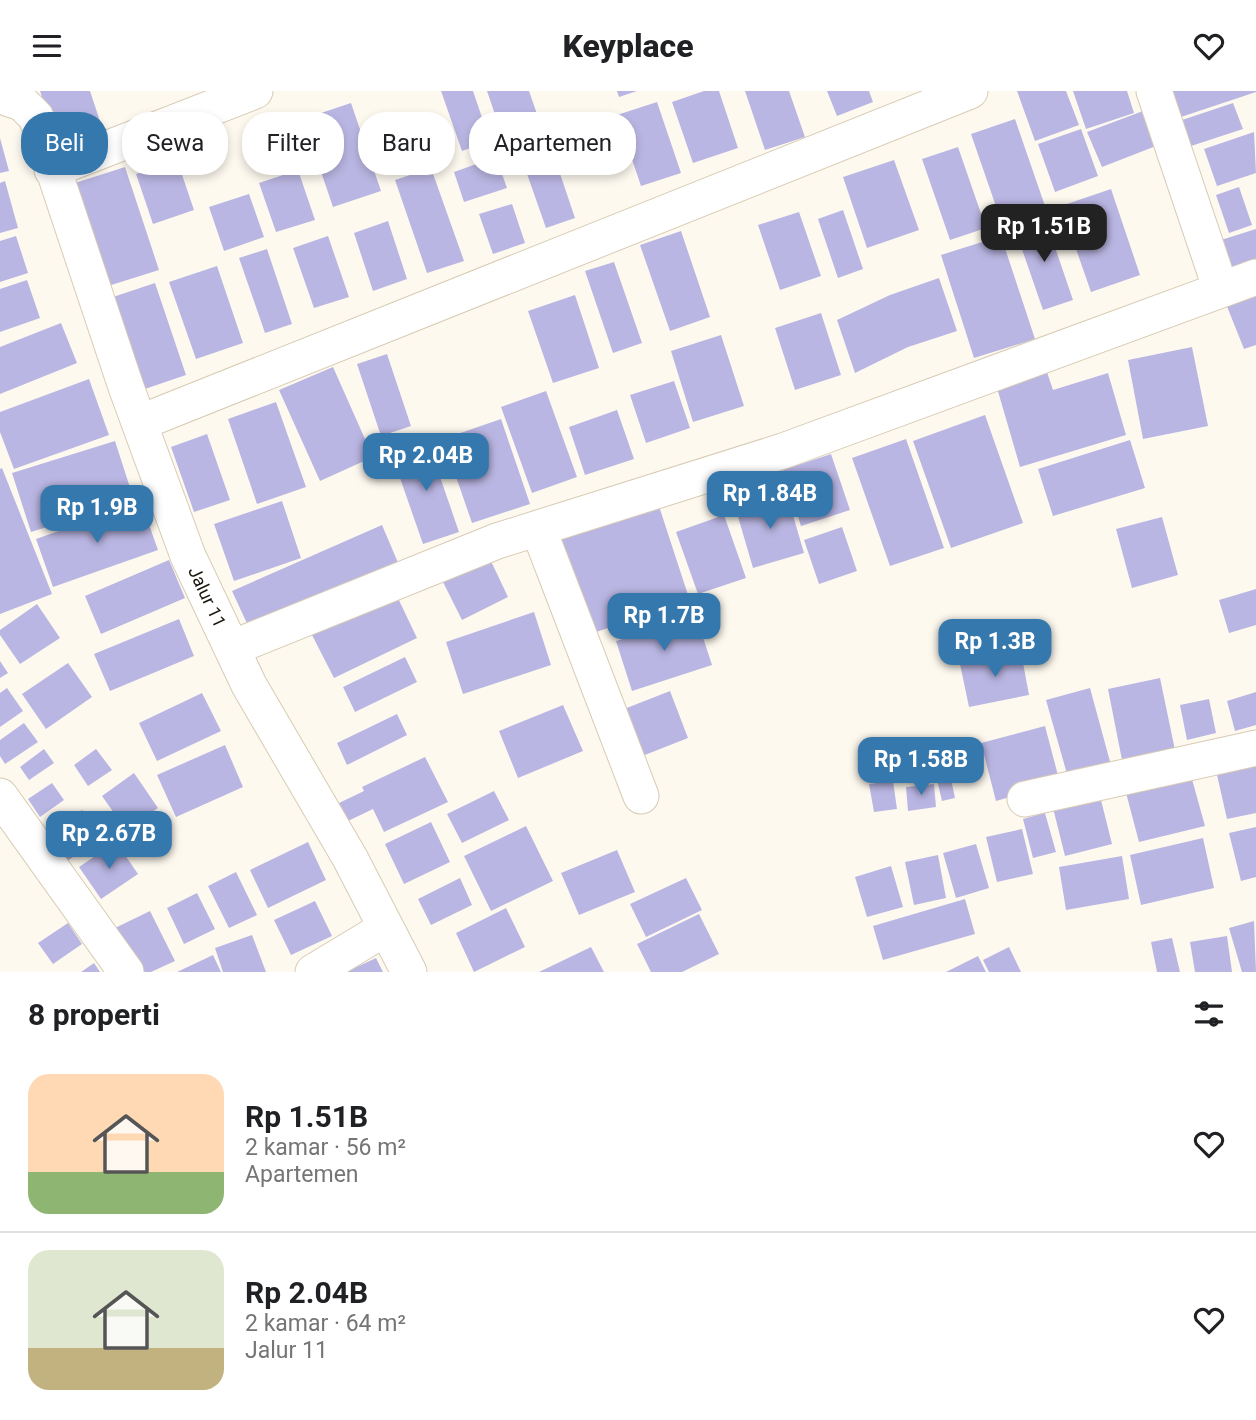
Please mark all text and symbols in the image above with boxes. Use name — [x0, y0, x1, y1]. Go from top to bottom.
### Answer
icon: menu — [28, 27, 66, 65]
text: Keyplace — [562, 27, 694, 65]
icon: heart — [1190, 27, 1228, 65]
chip: Beli — [21, 112, 108, 175]
chip: Sewa — [122, 112, 228, 175]
chip: Filter — [242, 112, 344, 175]
chip: Baru — [358, 112, 455, 175]
chip: Apartemen — [469, 112, 636, 175]
pin: Rp 1.51B — [972, 205, 1116, 264]
text: Rp 1.51B — [997, 213, 1091, 240]
pin: Rp 2.04B — [354, 433, 498, 493]
text: Rp 2.04B — [379, 442, 473, 469]
pin: Rp 1.84B — [698, 471, 842, 531]
text: Rp 1.84B — [723, 480, 817, 507]
pin: Rp 1.9B — [32, 485, 162, 545]
text: Rp 1.9B — [56, 494, 138, 521]
street label: Jalur 11 — [184, 563, 231, 631]
pin: Rp 1.7B — [599, 594, 729, 653]
text: Rp 1.7B — [623, 602, 705, 629]
pin: Rp 1.3B — [930, 619, 1060, 679]
text: Rp 1.3B — [954, 628, 1036, 655]
pin: Rp 1.58B — [849, 737, 993, 797]
text: Rp 1.58B — [874, 746, 968, 773]
pin: Rp 2.67B — [37, 811, 181, 871]
text: Rp 2.67B — [62, 820, 156, 847]
icon: filters — [1190, 995, 1228, 1033]
text: 8 properti — [28, 997, 160, 1032]
text: Rp 1.51B — [245, 1099, 368, 1134]
icon: home — [84, 1102, 168, 1186]
icon: heart — [1190, 1125, 1228, 1163]
text: 2 kamar · 56 m² — [245, 1134, 406, 1161]
text: Apartemen — [245, 1161, 359, 1188]
text: Rp 2.04B — [245, 1275, 368, 1310]
icon: home — [84, 1278, 168, 1362]
icon: heart — [1190, 1301, 1228, 1339]
text: 2 kamar · 64 m² — [245, 1310, 406, 1337]
text: Jalur 11 — [245, 1337, 328, 1364]

